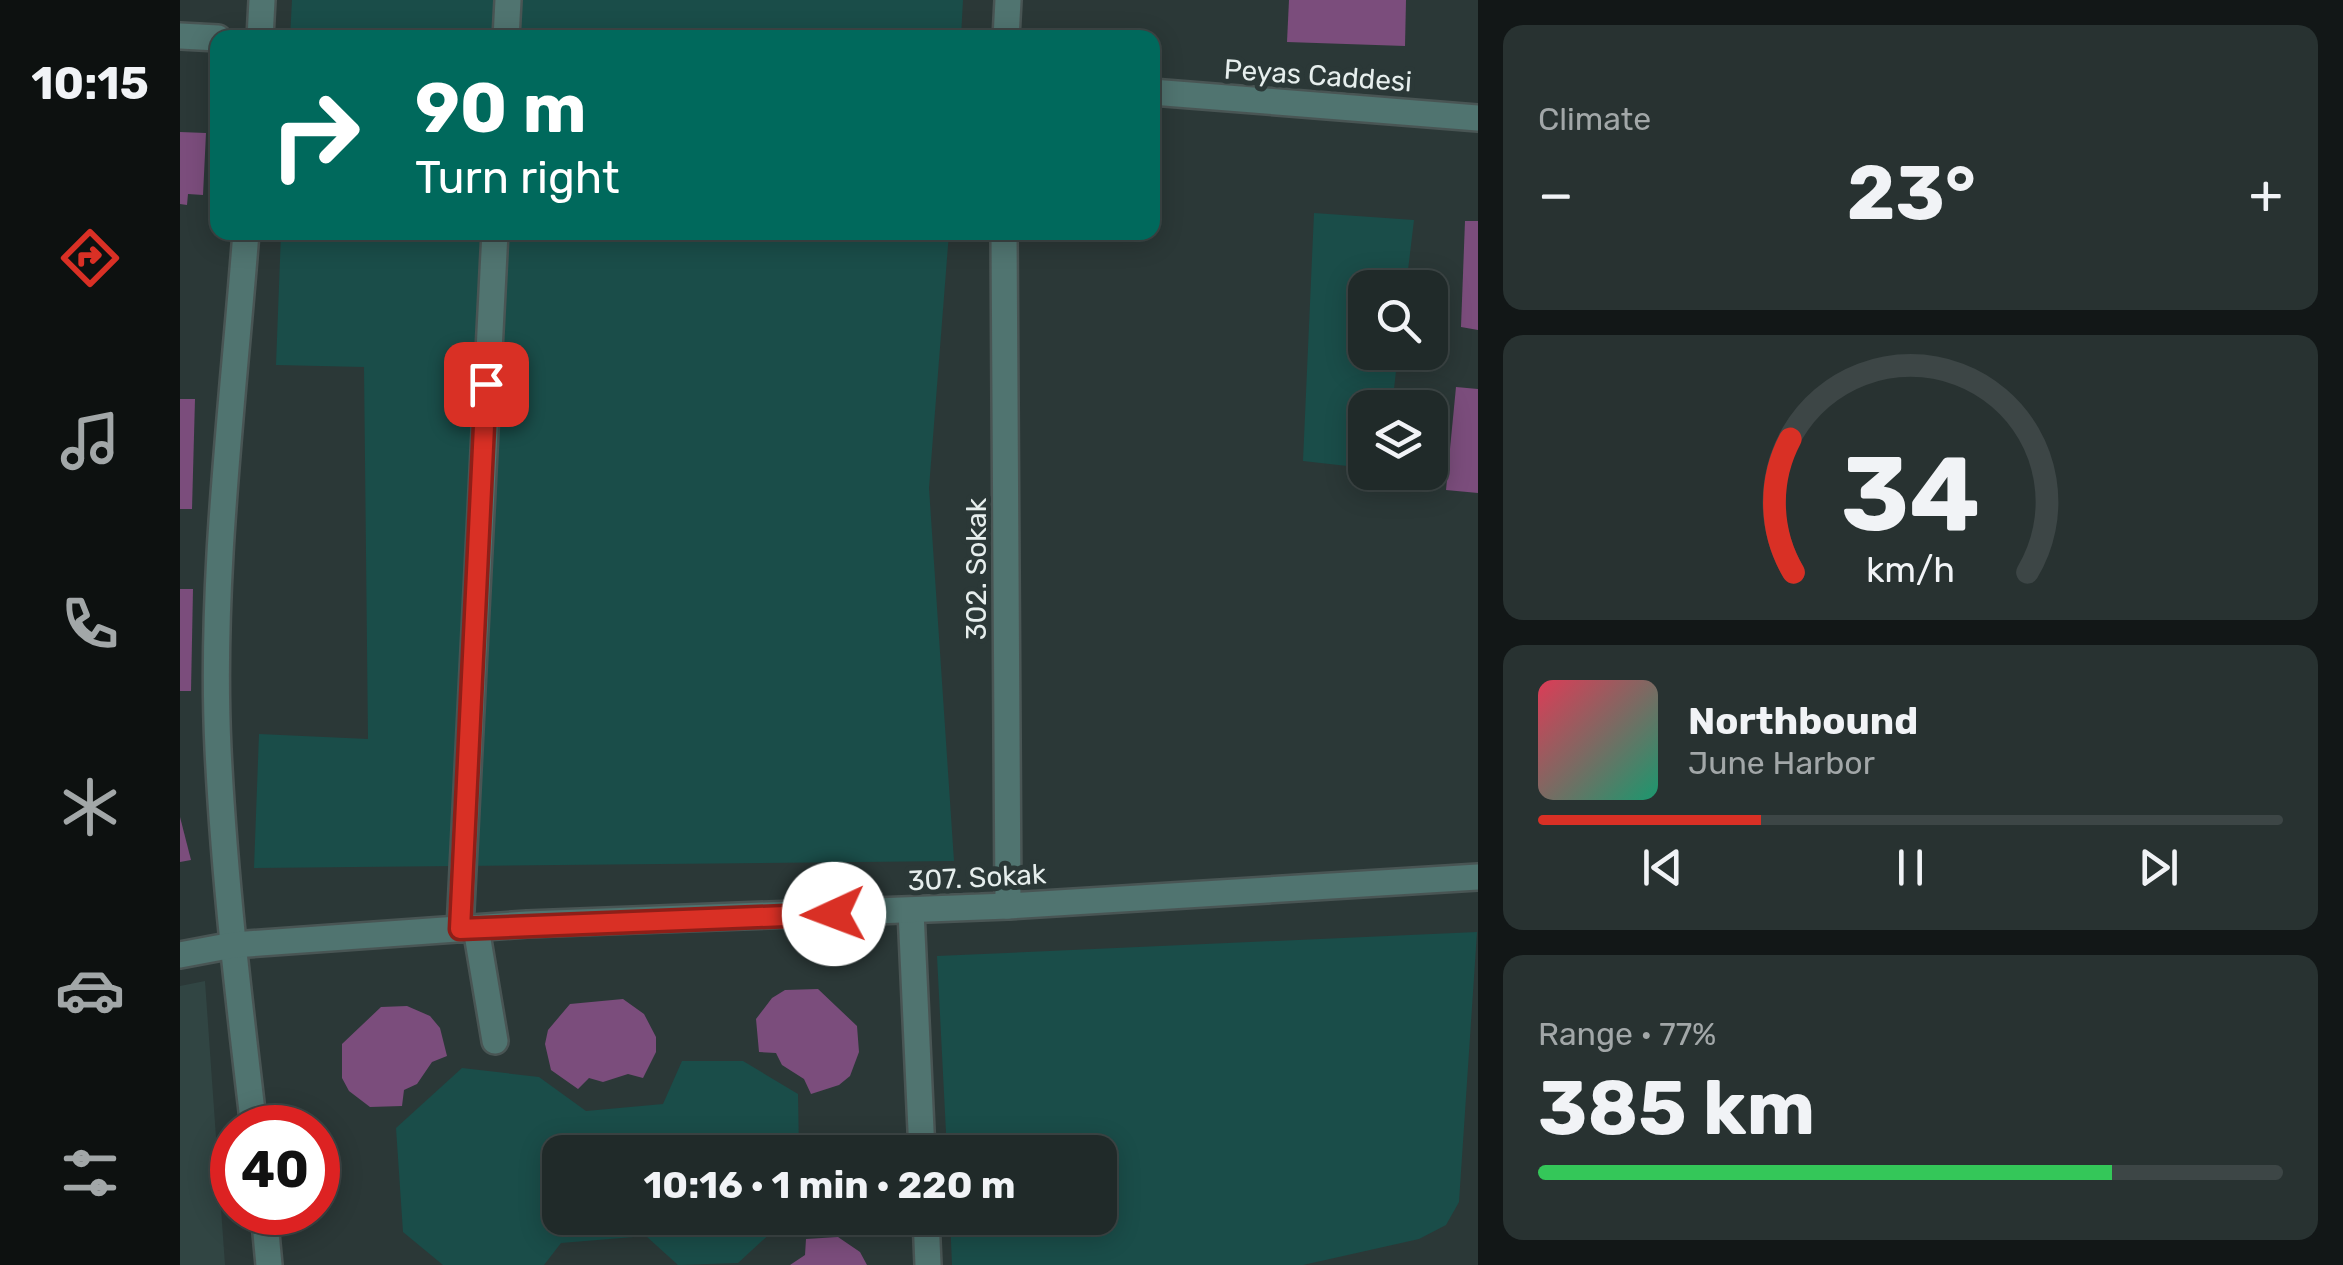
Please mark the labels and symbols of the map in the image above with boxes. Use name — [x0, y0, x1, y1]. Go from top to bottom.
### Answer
street label: Peyas Caddesi — [1223, 52, 1413, 99]
pin — [444, 342, 529, 427]
street label: 302. Sokak — [960, 497, 993, 640]
street label: 307. Sokak — [907, 857, 1048, 898]
position arrow — [782, 862, 886, 966]
speed limit sign: 40 — [210, 1105, 340, 1235]

